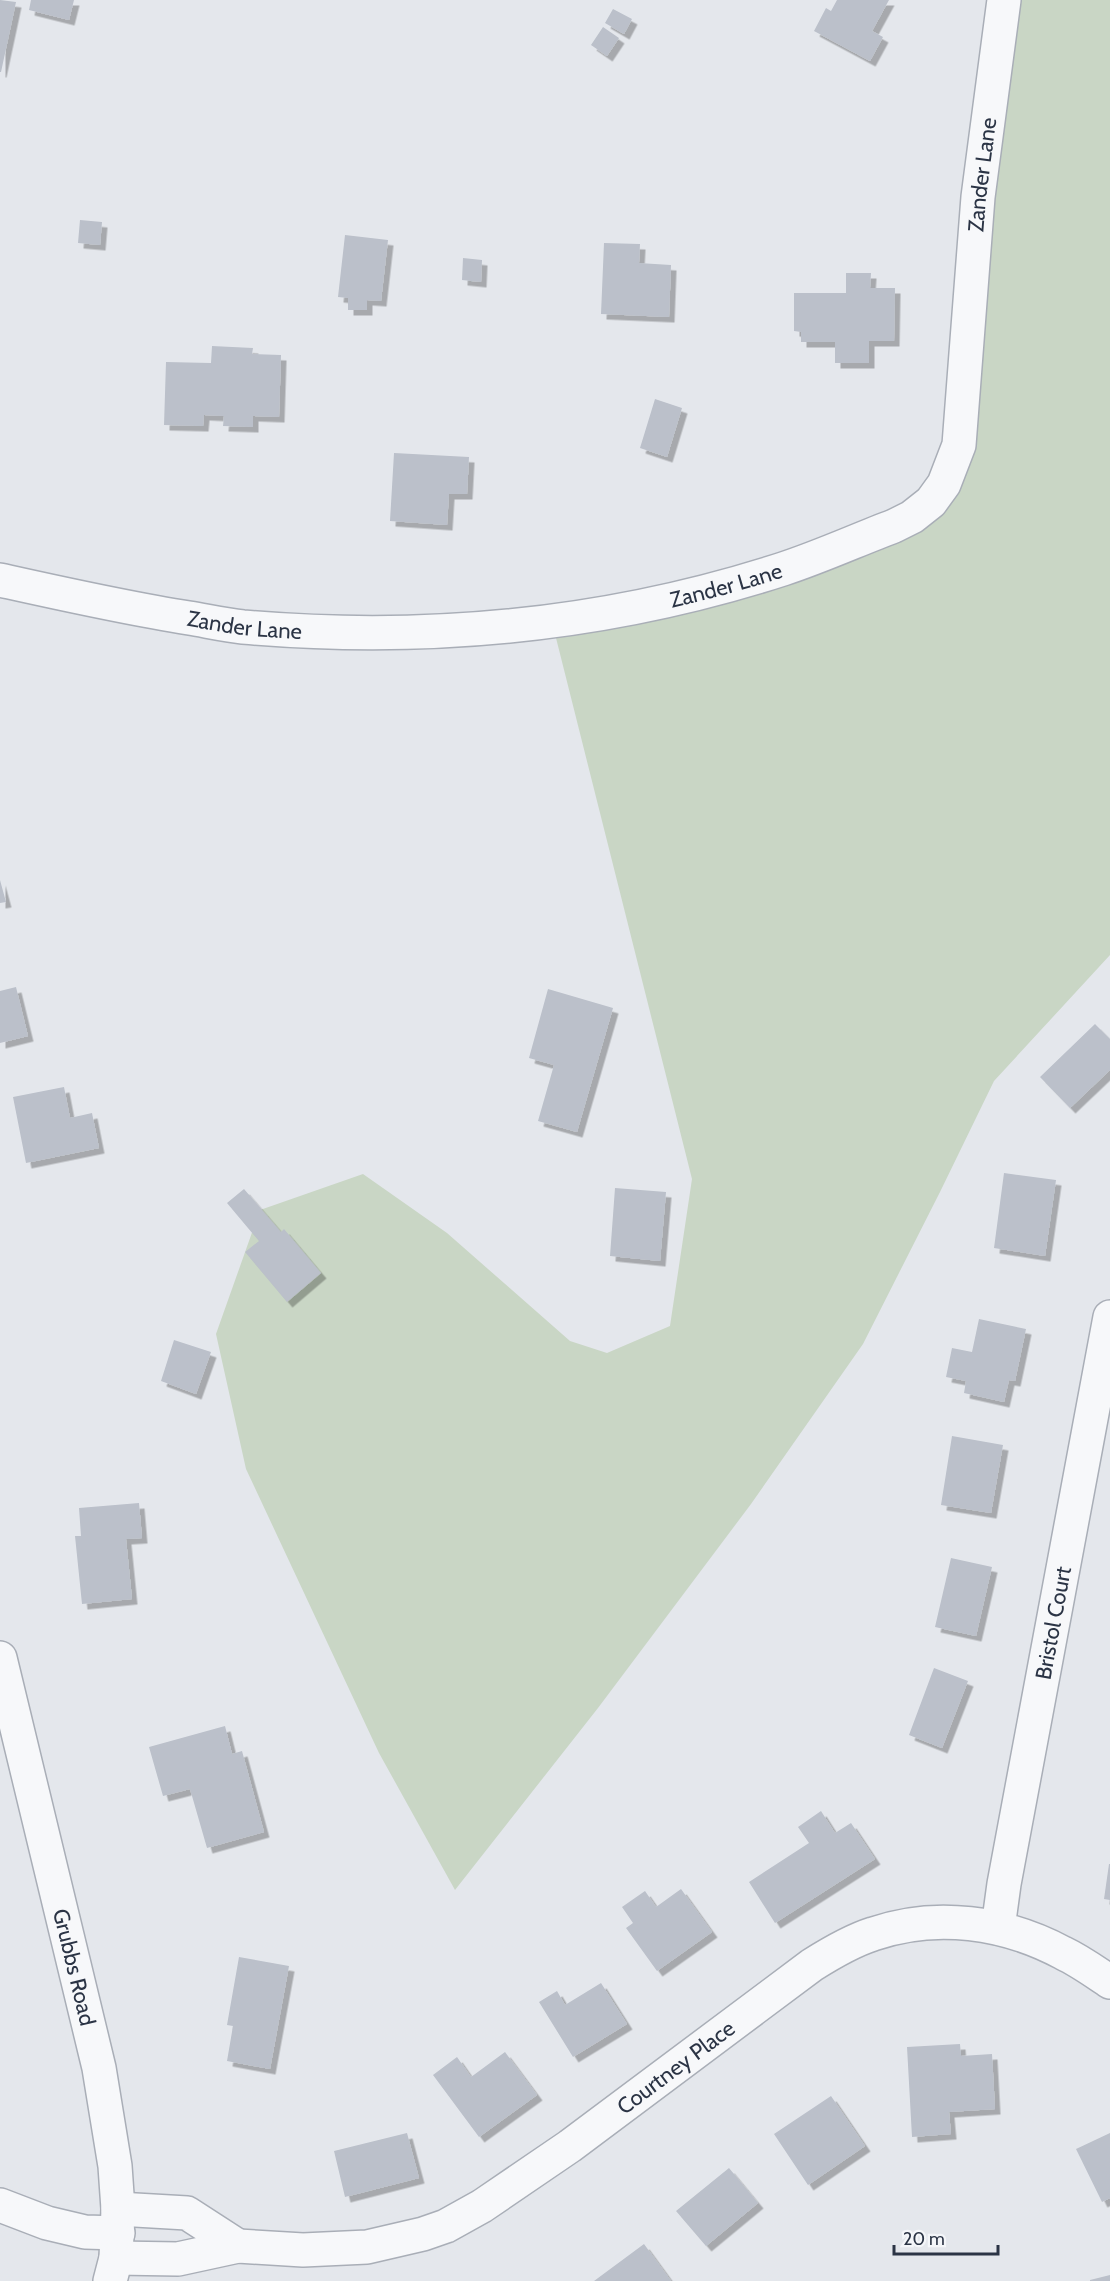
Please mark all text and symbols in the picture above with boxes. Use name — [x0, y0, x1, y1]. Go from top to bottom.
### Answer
street label: Zander Lane — [962, 116, 1002, 233]
street label: Zander Lane — [667, 557, 786, 614]
street label: Zander Lane — [185, 605, 303, 645]
street label: Bristol Court — [1029, 1564, 1077, 1682]
street label: Grubbs Road — [47, 1906, 101, 2028]
street label: Courtney Place — [612, 2015, 740, 2120]
scale bar — [894, 2218, 998, 2256]
text: 20 m — [903, 2228, 945, 2250]

